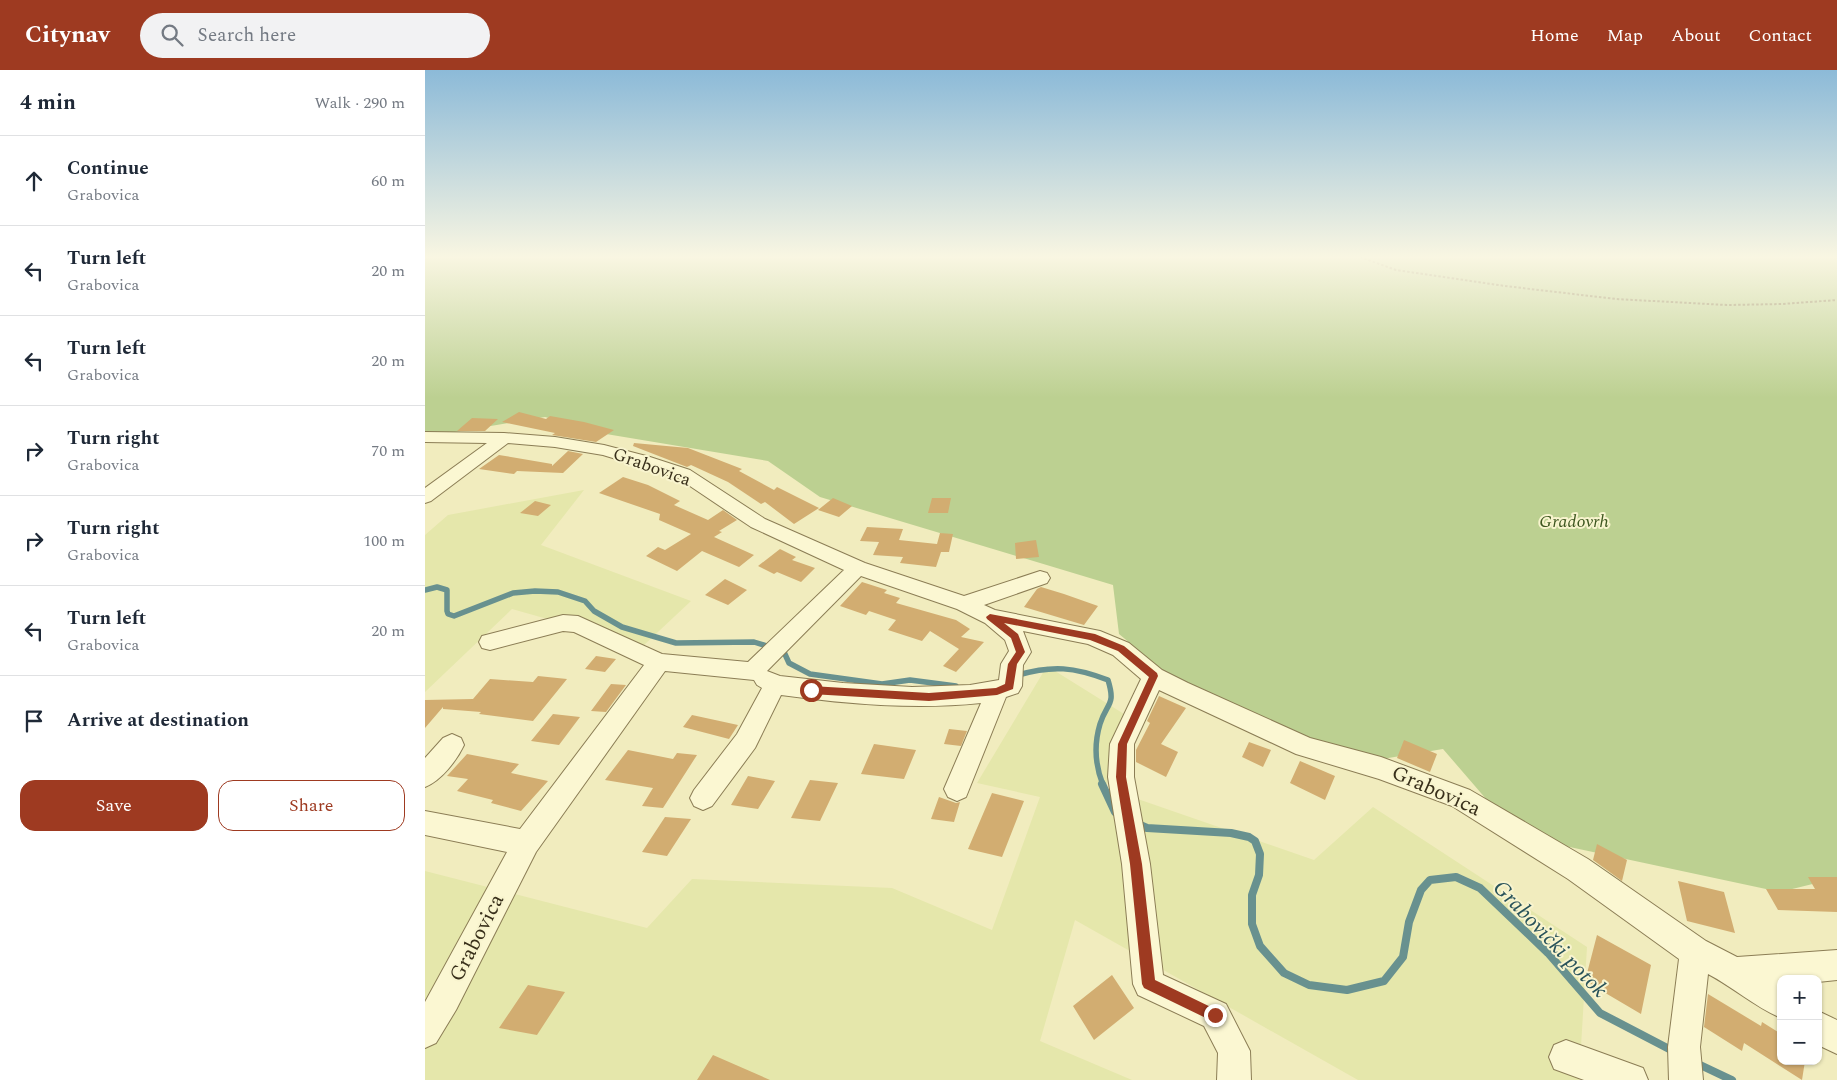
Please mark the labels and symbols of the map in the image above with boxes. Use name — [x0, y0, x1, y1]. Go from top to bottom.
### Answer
street label: Grabovica — [609, 440, 695, 494]
park label: Gradovrh — [1539, 508, 1609, 535]
route start — [800, 679, 823, 702]
street label: Grabovica — [1386, 757, 1487, 825]
water label: Grabovički potok — [1485, 872, 1615, 1006]
street label: Grabovica — [441, 888, 513, 988]
route end — [1204, 1004, 1227, 1027]

